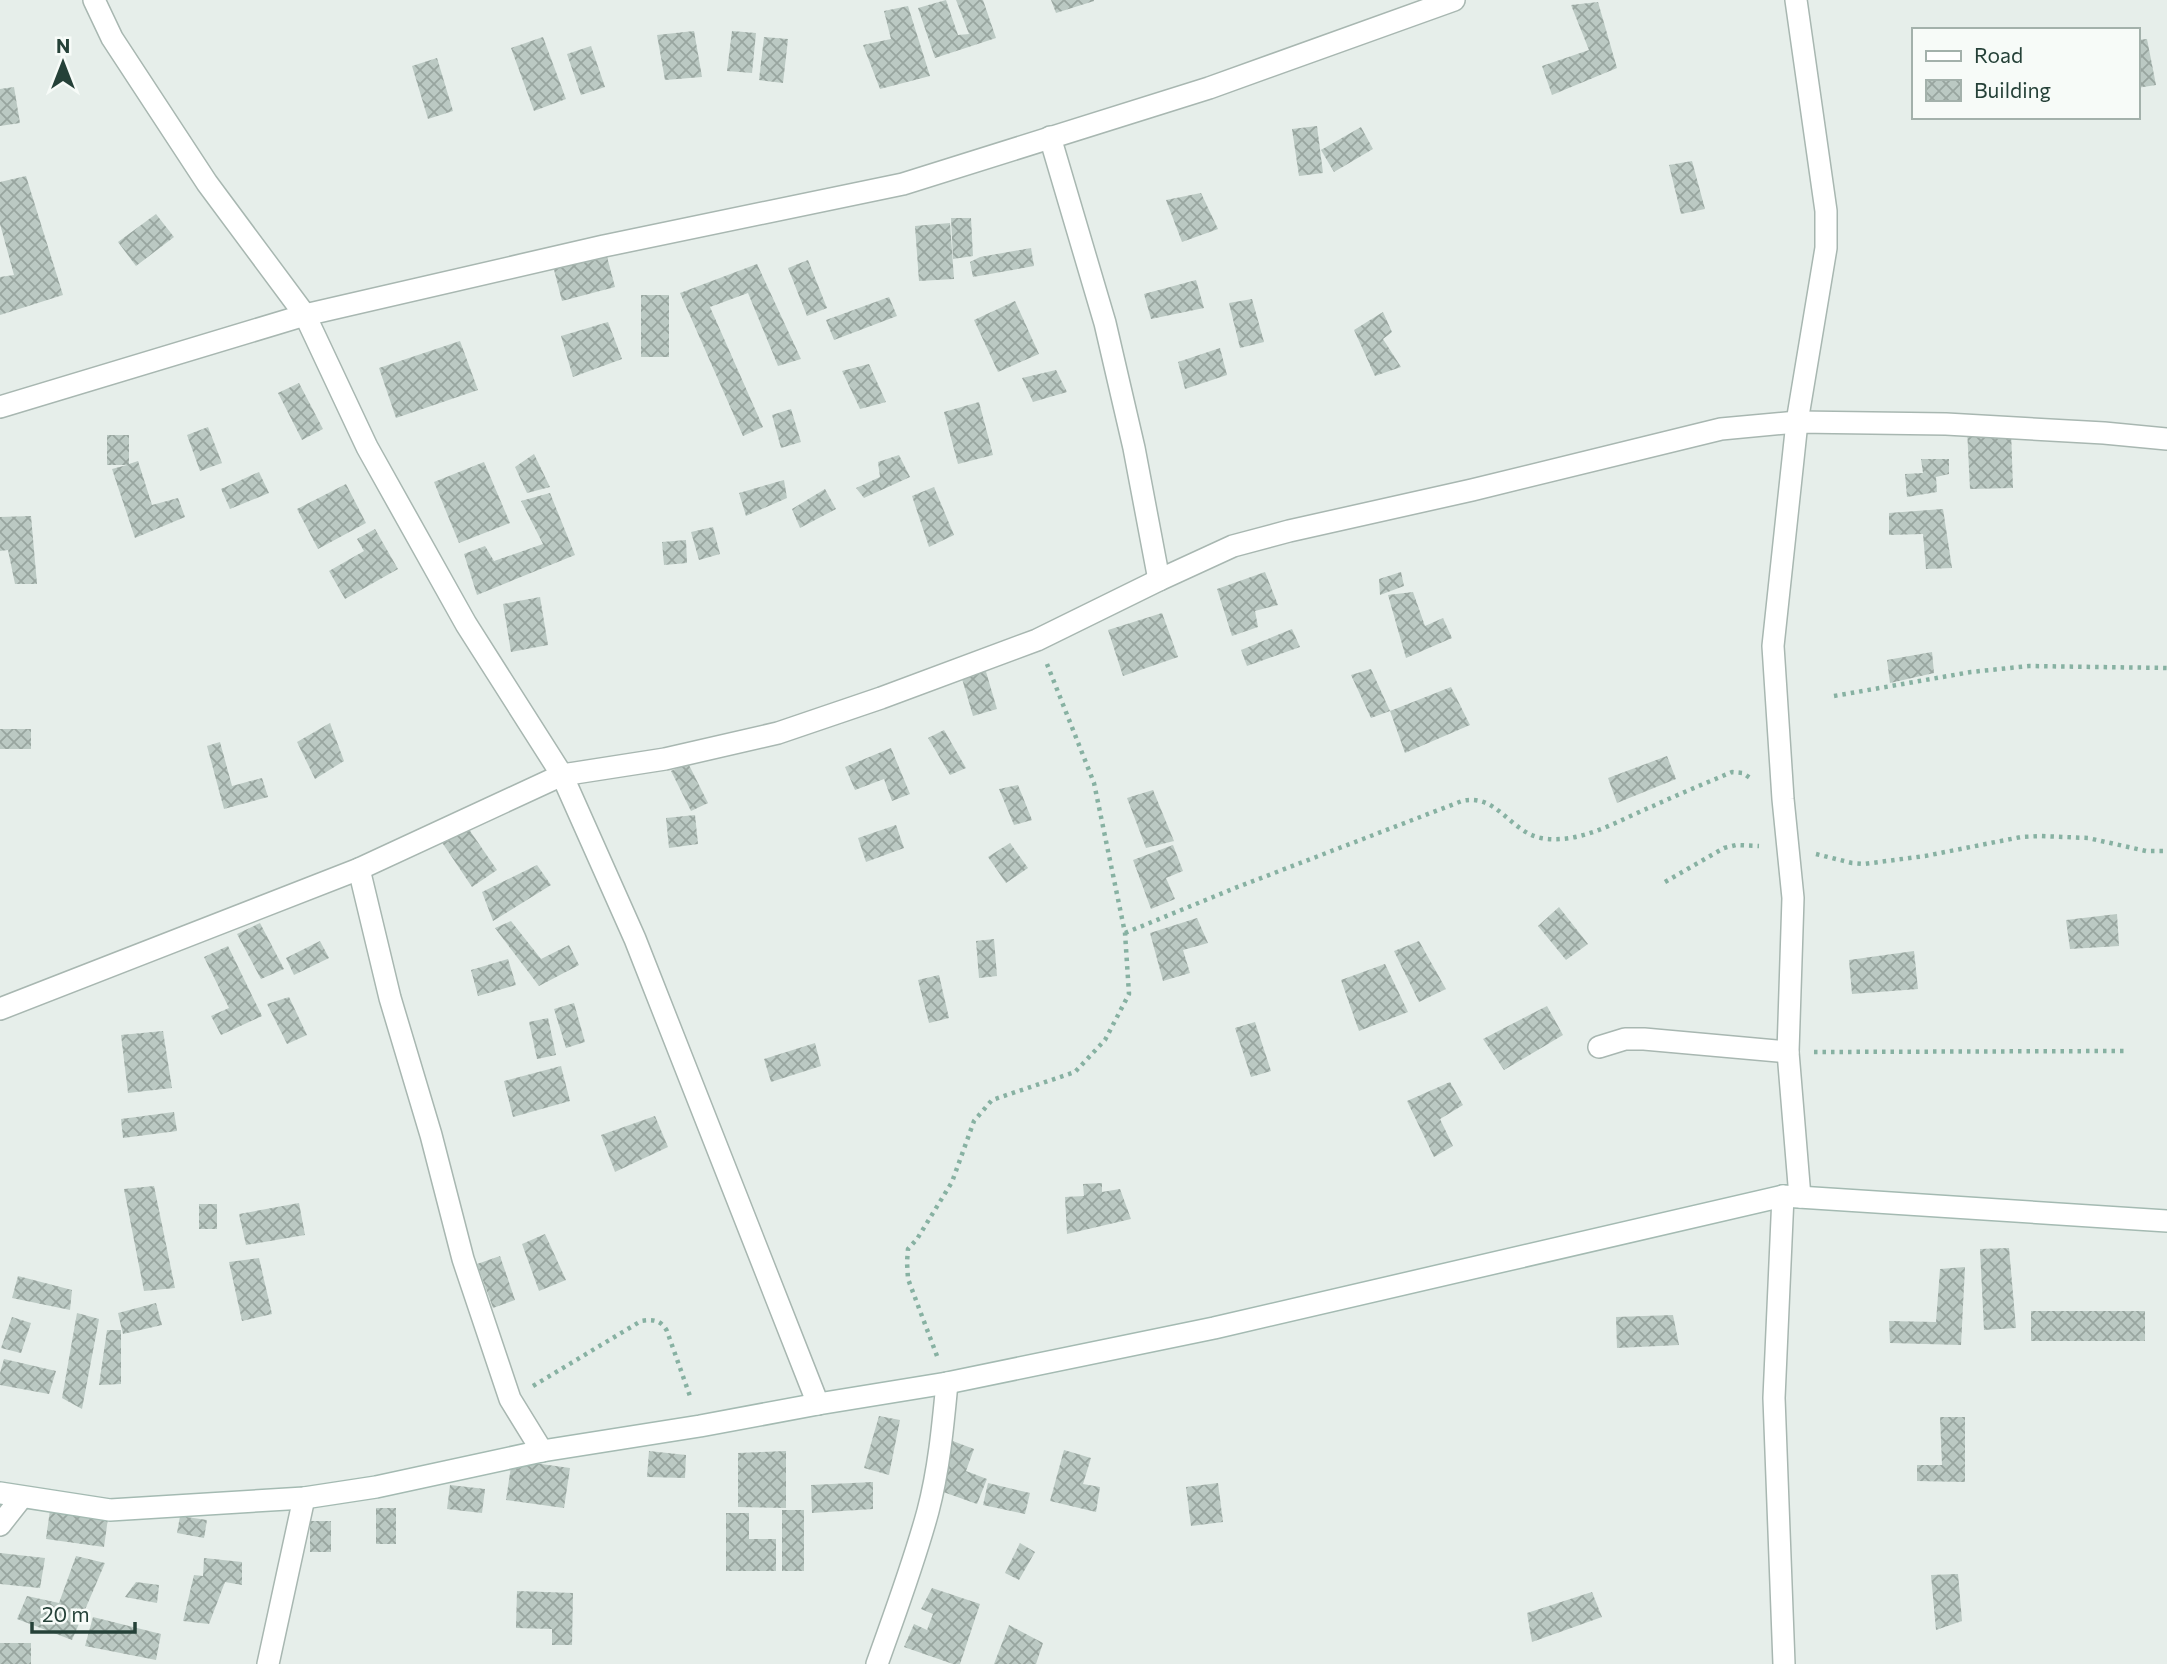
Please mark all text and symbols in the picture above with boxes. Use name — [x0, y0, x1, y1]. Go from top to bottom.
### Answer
north arrow — [28, 28, 98, 98]
legend — [1912, 28, 2139, 119]
text: N — [56, 34, 70, 57]
text: Road — [1974, 42, 2023, 67]
text: Building — [1974, 77, 2051, 102]
scale bar — [32, 1590, 135, 1634]
text: 20 m — [42, 1601, 90, 1626]

